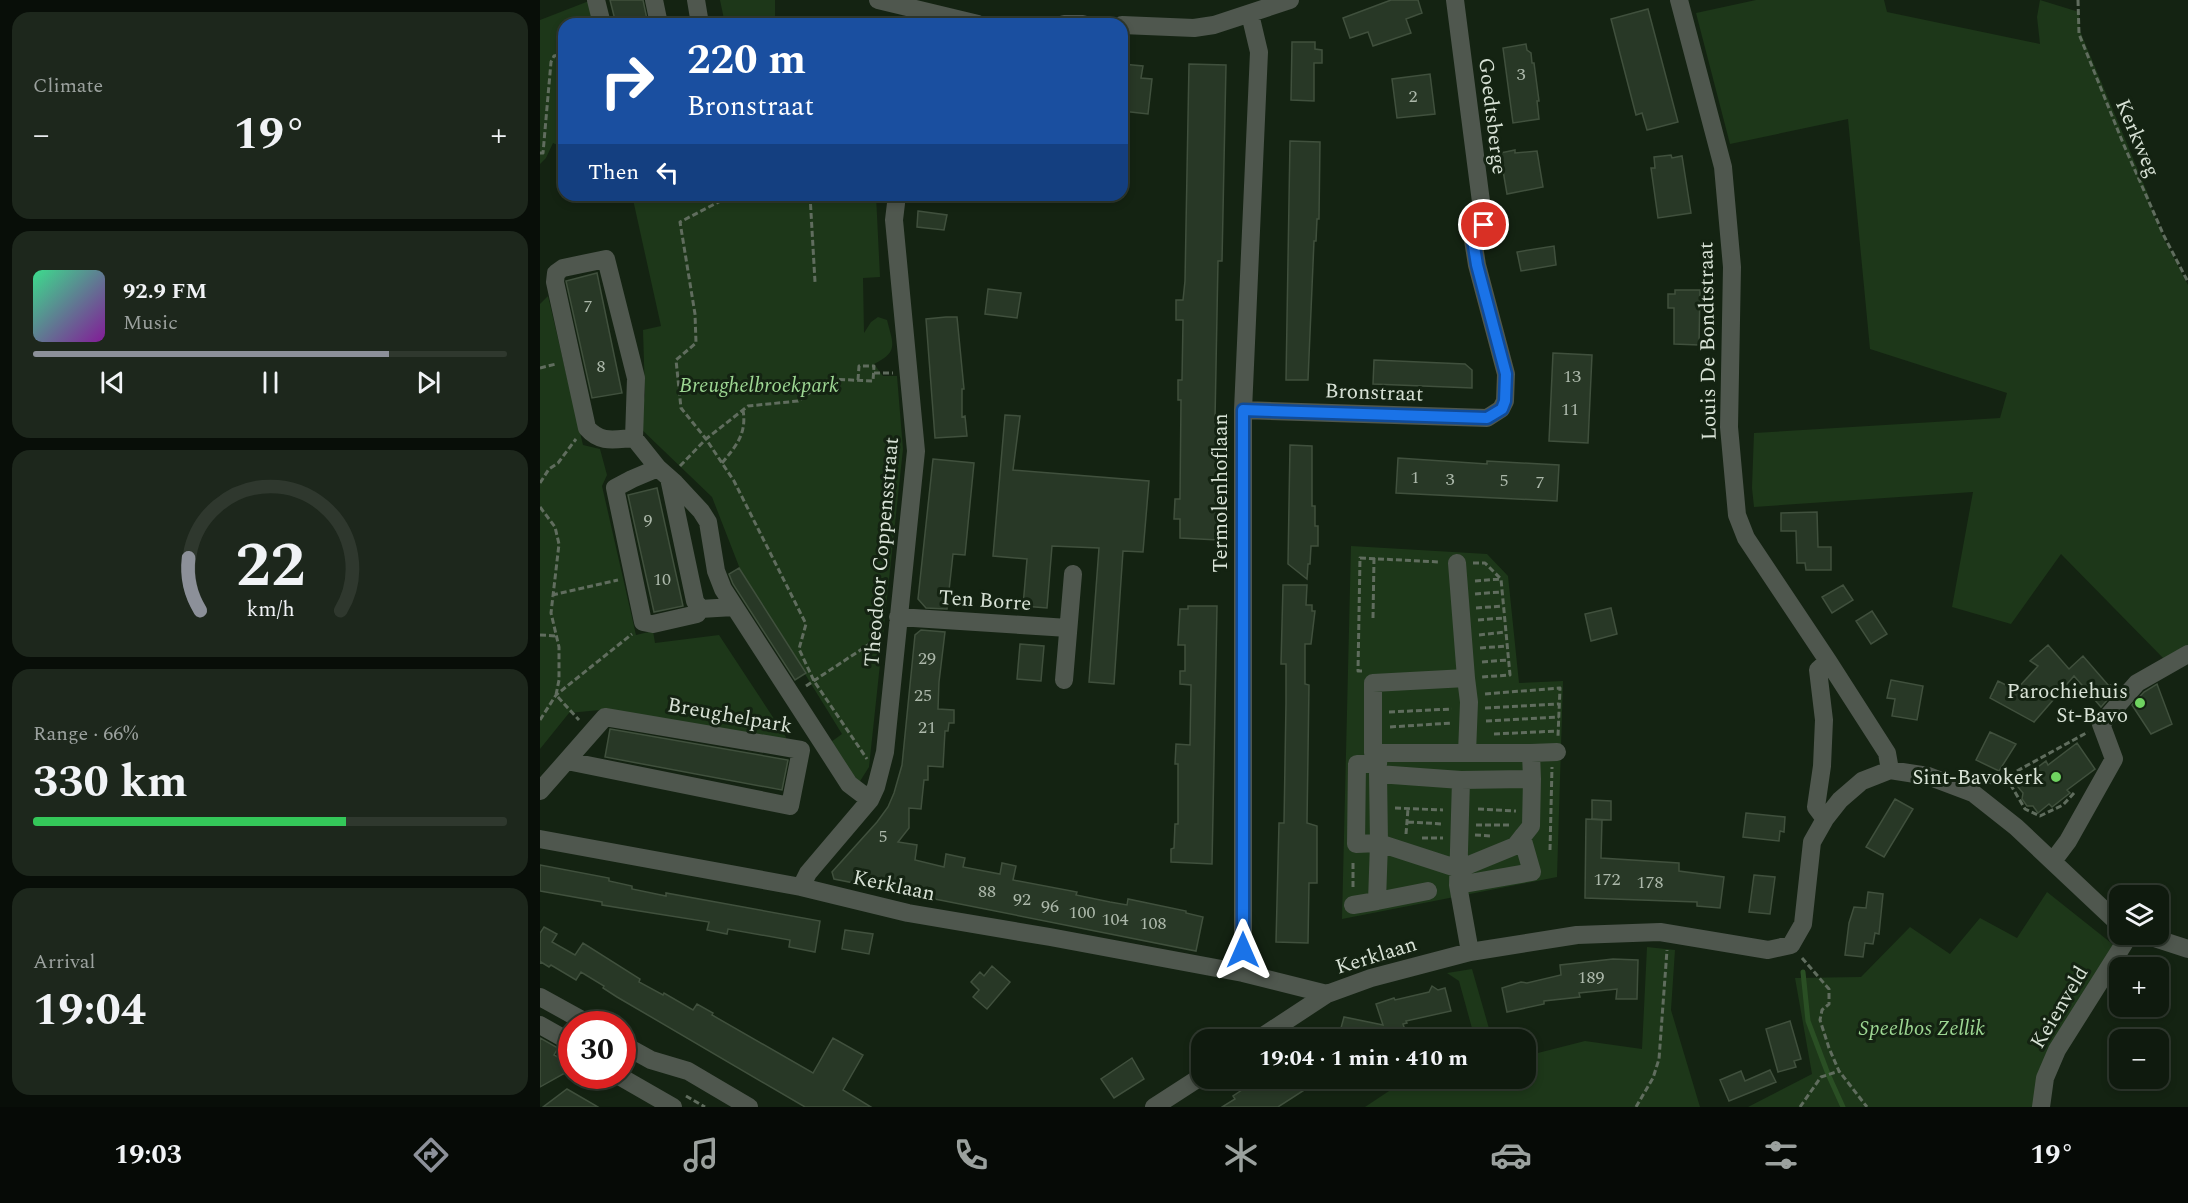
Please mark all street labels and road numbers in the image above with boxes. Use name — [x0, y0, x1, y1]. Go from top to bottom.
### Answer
street label: Goedtsberge — [1469, 56, 1515, 176]
street label: Kerkweg — [2106, 94, 2168, 183]
street label: Louis De Bondtstraat — [1690, 241, 1726, 441]
street label: Bronstraat — [1324, 375, 1424, 411]
street label: Termolenhoflaan — [1205, 413, 1237, 573]
street label: Theodoor Coppensstraat — [856, 436, 908, 668]
street label: Ten Borre — [937, 582, 1032, 620]
street label: Breughelpark — [665, 689, 795, 743]
street label: Kerklaan — [850, 862, 938, 910]
street label: Kerklaan — [1332, 928, 1421, 983]
street label: Keienveld — [2023, 960, 2097, 1055]

